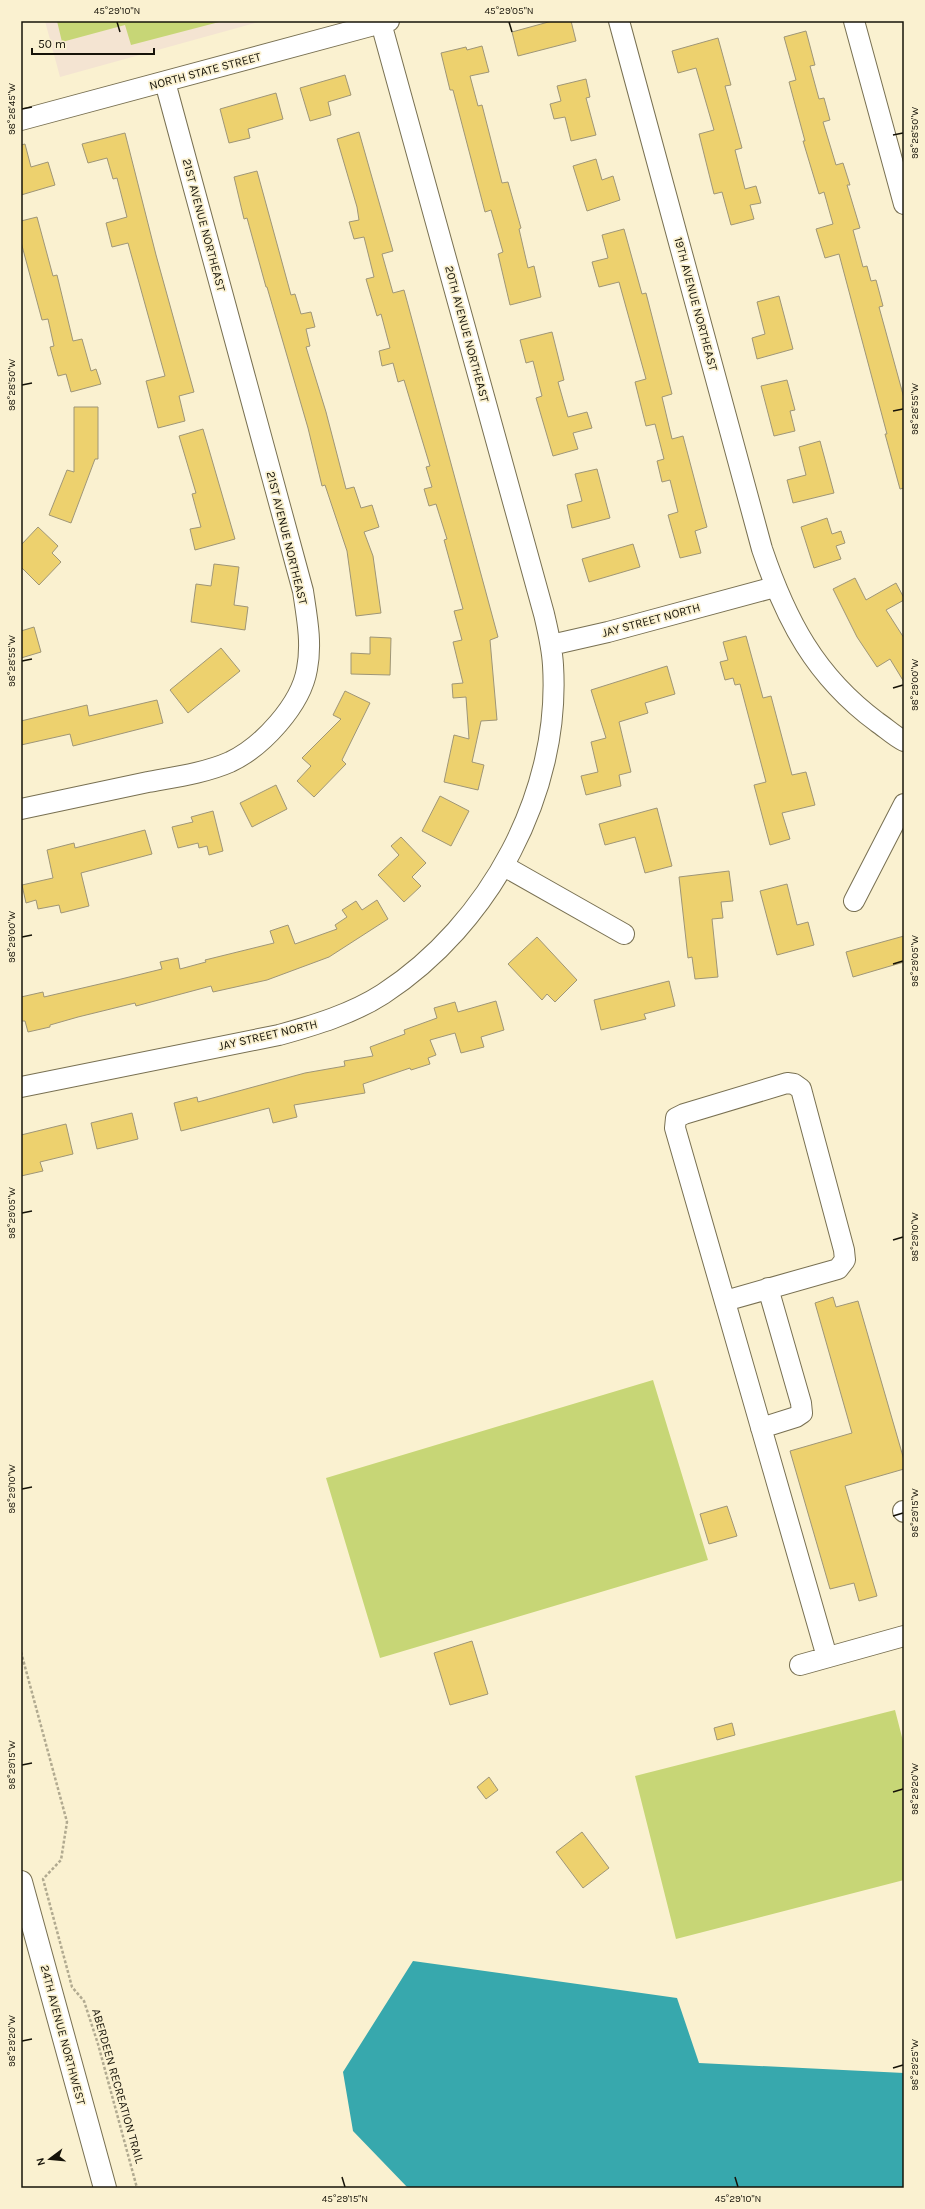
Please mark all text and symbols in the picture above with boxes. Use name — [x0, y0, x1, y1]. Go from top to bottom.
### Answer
text: 45°29'10"N — [94, 5, 140, 17]
text: 45°29'05"N — [484, 5, 534, 17]
scale bar — [32, 30, 154, 56]
text: 50 m — [38, 37, 66, 51]
street label: NORTH STATE STREET — [148, 49, 262, 93]
text: 98°28'45"W — [6, 83, 18, 135]
text: 98°28'50"W — [909, 107, 921, 159]
street label: 21ST AVENUE NORTHEAST — [180, 157, 228, 293]
street label: 19TH AVENUE NORTHEAST — [671, 236, 721, 372]
street label: 20TH AVENUE NORTHEAST — [442, 264, 492, 404]
text: 98°28'50"W — [6, 359, 18, 411]
text: 98°28'55"W — [909, 383, 921, 435]
street label: 21ST AVENUE NORTHEAST — [264, 470, 310, 606]
street label: JAY STREET NORTH — [600, 600, 702, 640]
text: 98°28'55"W — [6, 635, 18, 687]
text: 98°29'00"W — [909, 659, 921, 711]
text: 98°29'00"W — [6, 911, 18, 963]
text: 98°29'05"W — [909, 935, 921, 987]
street label: JAY STREET NORTH — [217, 1017, 319, 1053]
text: 98°29'05"W — [6, 1187, 18, 1239]
text: 98°29'10"W — [909, 1212, 921, 1262]
text: 98°29'10"W — [6, 1464, 18, 1514]
text: 98°29'15"W — [909, 1488, 921, 1538]
text: 98°29'15"W — [6, 1740, 18, 1790]
text: 98°29'20"W — [909, 1763, 921, 1815]
street label: 24TH AVENUE NORTHWEST — [38, 1963, 88, 2107]
street label: ABERDEEN RECREATION TRAIL — [89, 2007, 147, 2165]
text: 98°29'20"W — [6, 2015, 18, 2067]
text: 98°29'25"W — [909, 2039, 921, 2091]
north arrow — [30, 2139, 70, 2179]
text: N — [34, 2156, 48, 2167]
text: 45°29'15"N — [322, 2193, 368, 2205]
text: 45°29'10"N — [715, 2193, 761, 2205]

